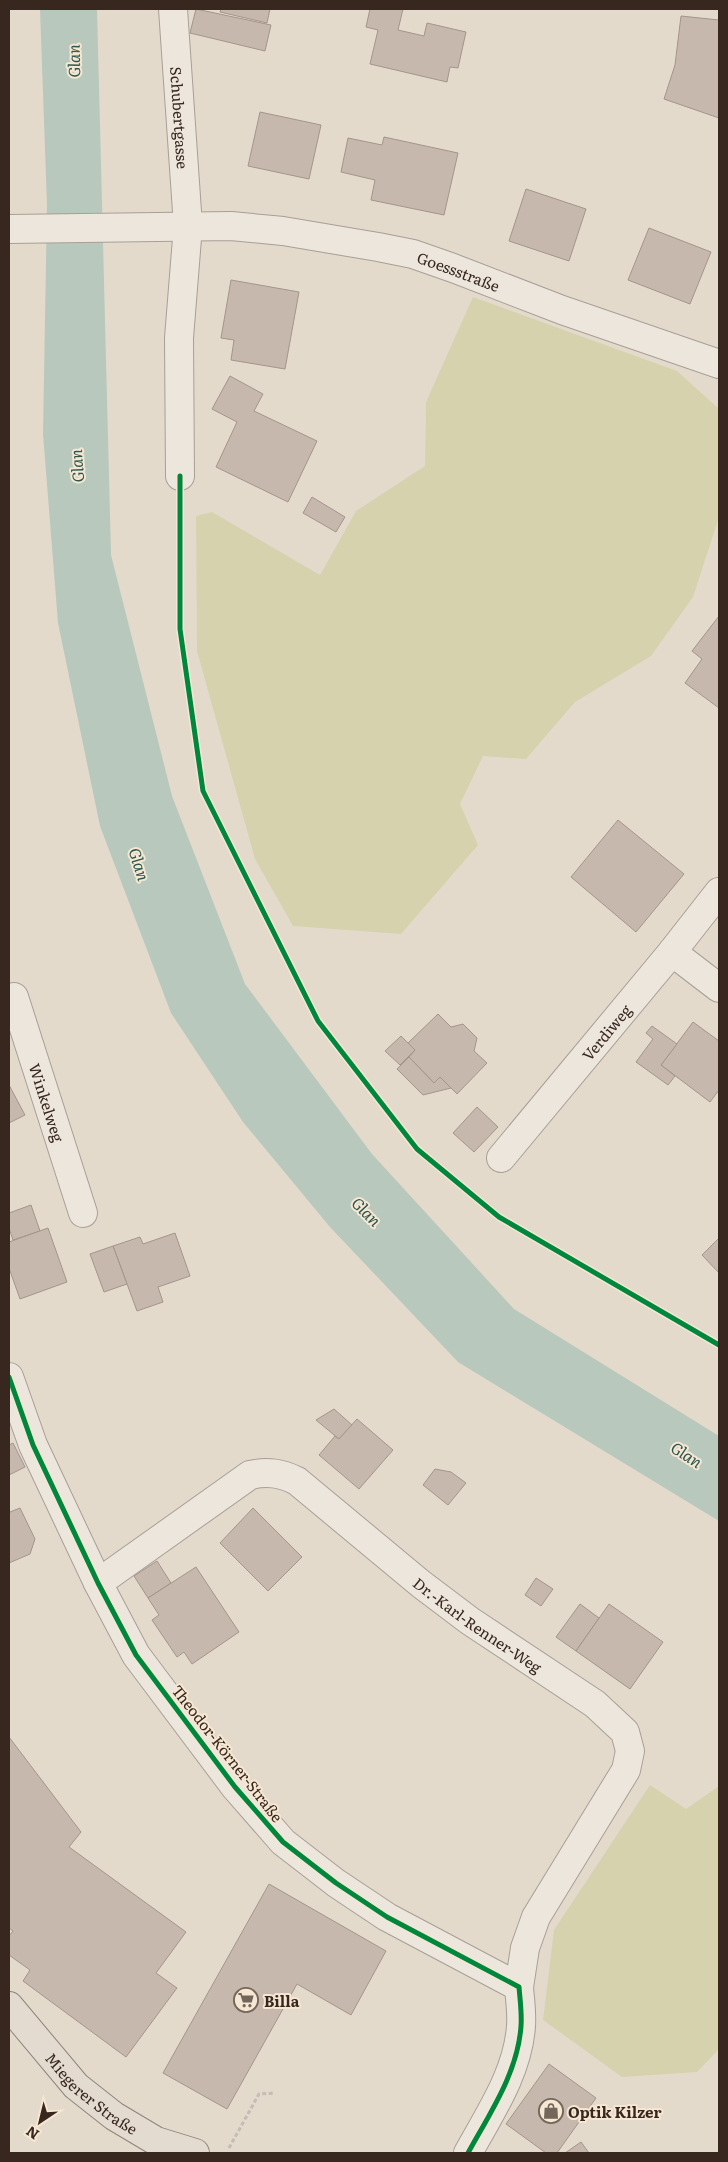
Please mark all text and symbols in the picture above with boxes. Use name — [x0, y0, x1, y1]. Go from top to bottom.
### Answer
water label: Glan — [61, 44, 85, 78]
street label: Schubertgasse — [166, 66, 196, 170]
street label: Goessstraße — [414, 245, 504, 297]
water label: Glan — [63, 448, 89, 483]
water label: Glan — [123, 844, 157, 884]
street label: Verdiweg — [576, 998, 636, 1065]
street label: Winkelweg — [24, 1060, 71, 1145]
water label: Glan — [347, 1191, 388, 1232]
water label: Glan — [667, 1435, 708, 1473]
street label: Dr.-Karl-Renner-Weg — [409, 1571, 548, 1678]
street label: Theodor-Körner-Straße — [167, 1679, 289, 1827]
supermarket icon: Billa — [233, 1987, 259, 2013]
place label: Billa — [264, 1989, 300, 2012]
street label: Miegerer Straße — [41, 2047, 143, 2139]
north arrow — [15, 2097, 65, 2147]
shop icon: Optik Kilzer — [538, 2098, 564, 2124]
place label: Optik Kilzer — [568, 2100, 662, 2123]
text: N — [21, 2122, 43, 2145]

